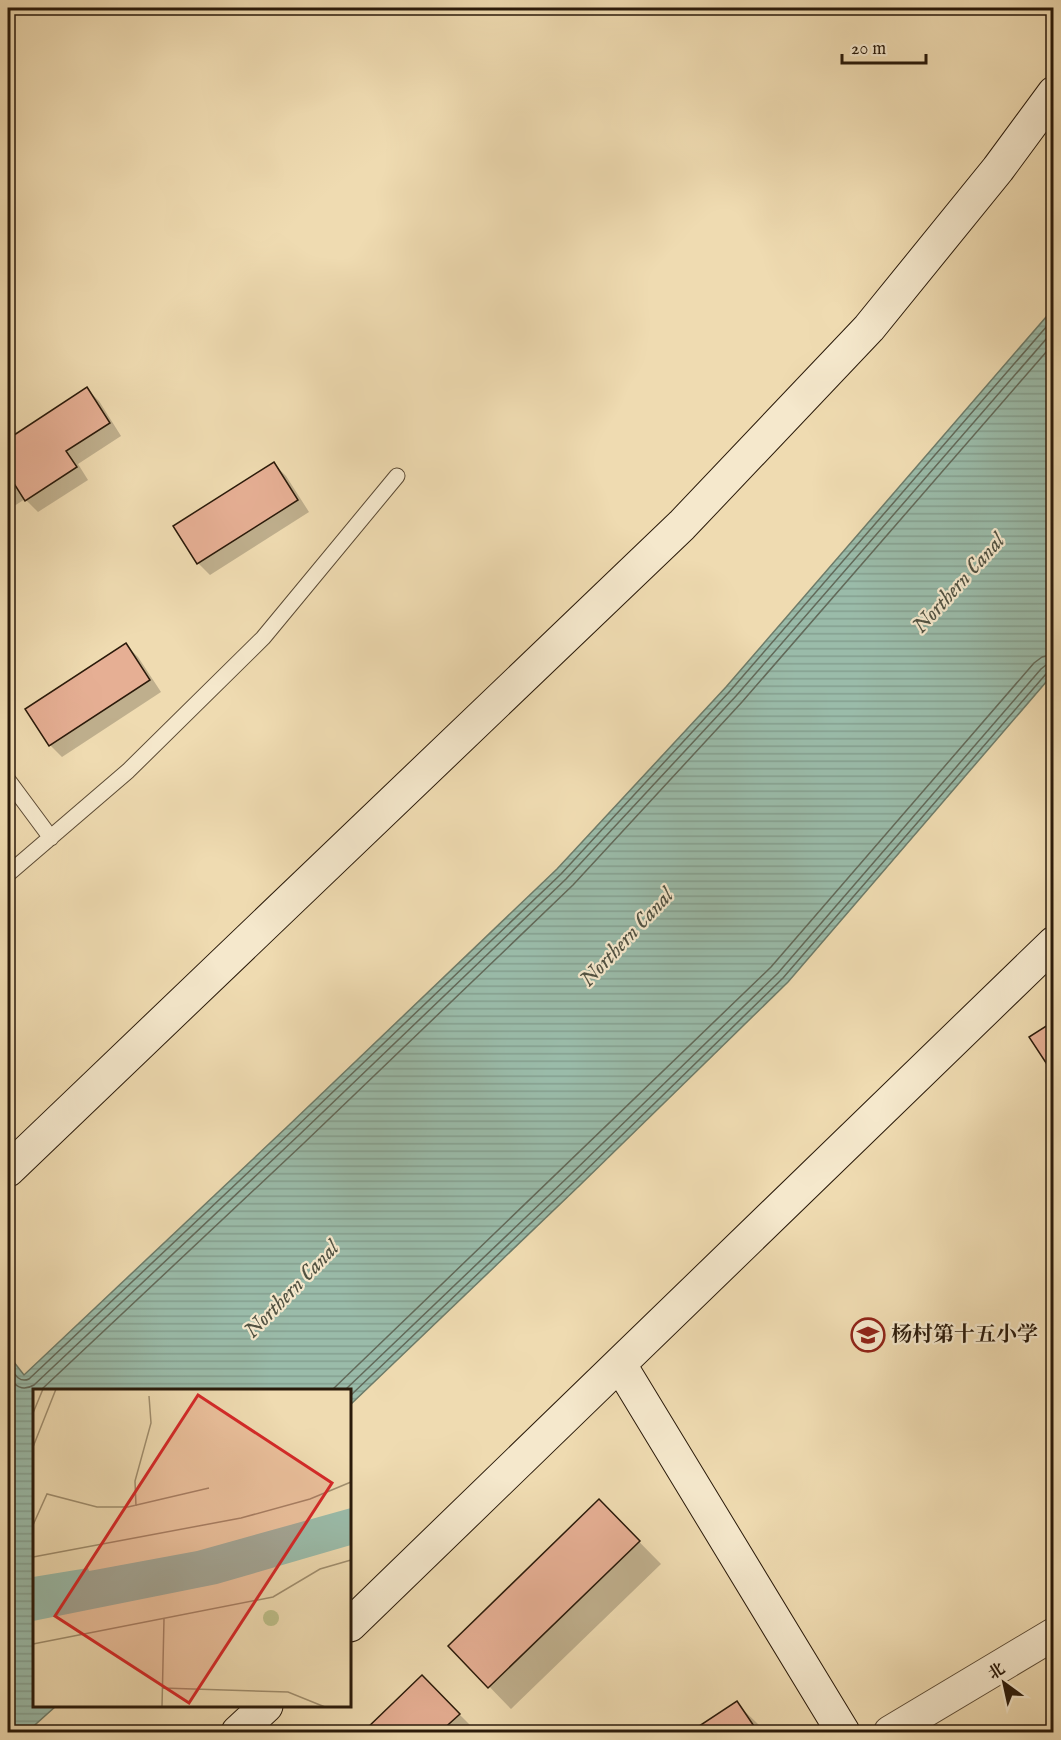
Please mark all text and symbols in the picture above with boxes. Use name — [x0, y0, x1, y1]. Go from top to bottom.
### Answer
scale bar — [842, 27, 926, 65]
text: 20 m — [851, 38, 886, 61]
water label: Northern Canal — [907, 527, 1013, 640]
water label: Northern Canal — [574, 881, 681, 993]
water label: Northern Canal — [238, 1234, 347, 1345]
school or university icon: 杨村第十五小学 — [850, 1317, 886, 1353]
place label: 杨村第十五小学 — [891, 1322, 1038, 1349]
inset map — [33, 1389, 351, 1707]
north arrow — [974, 1653, 1034, 1713]
text: 北 — [985, 1659, 1009, 1685]

